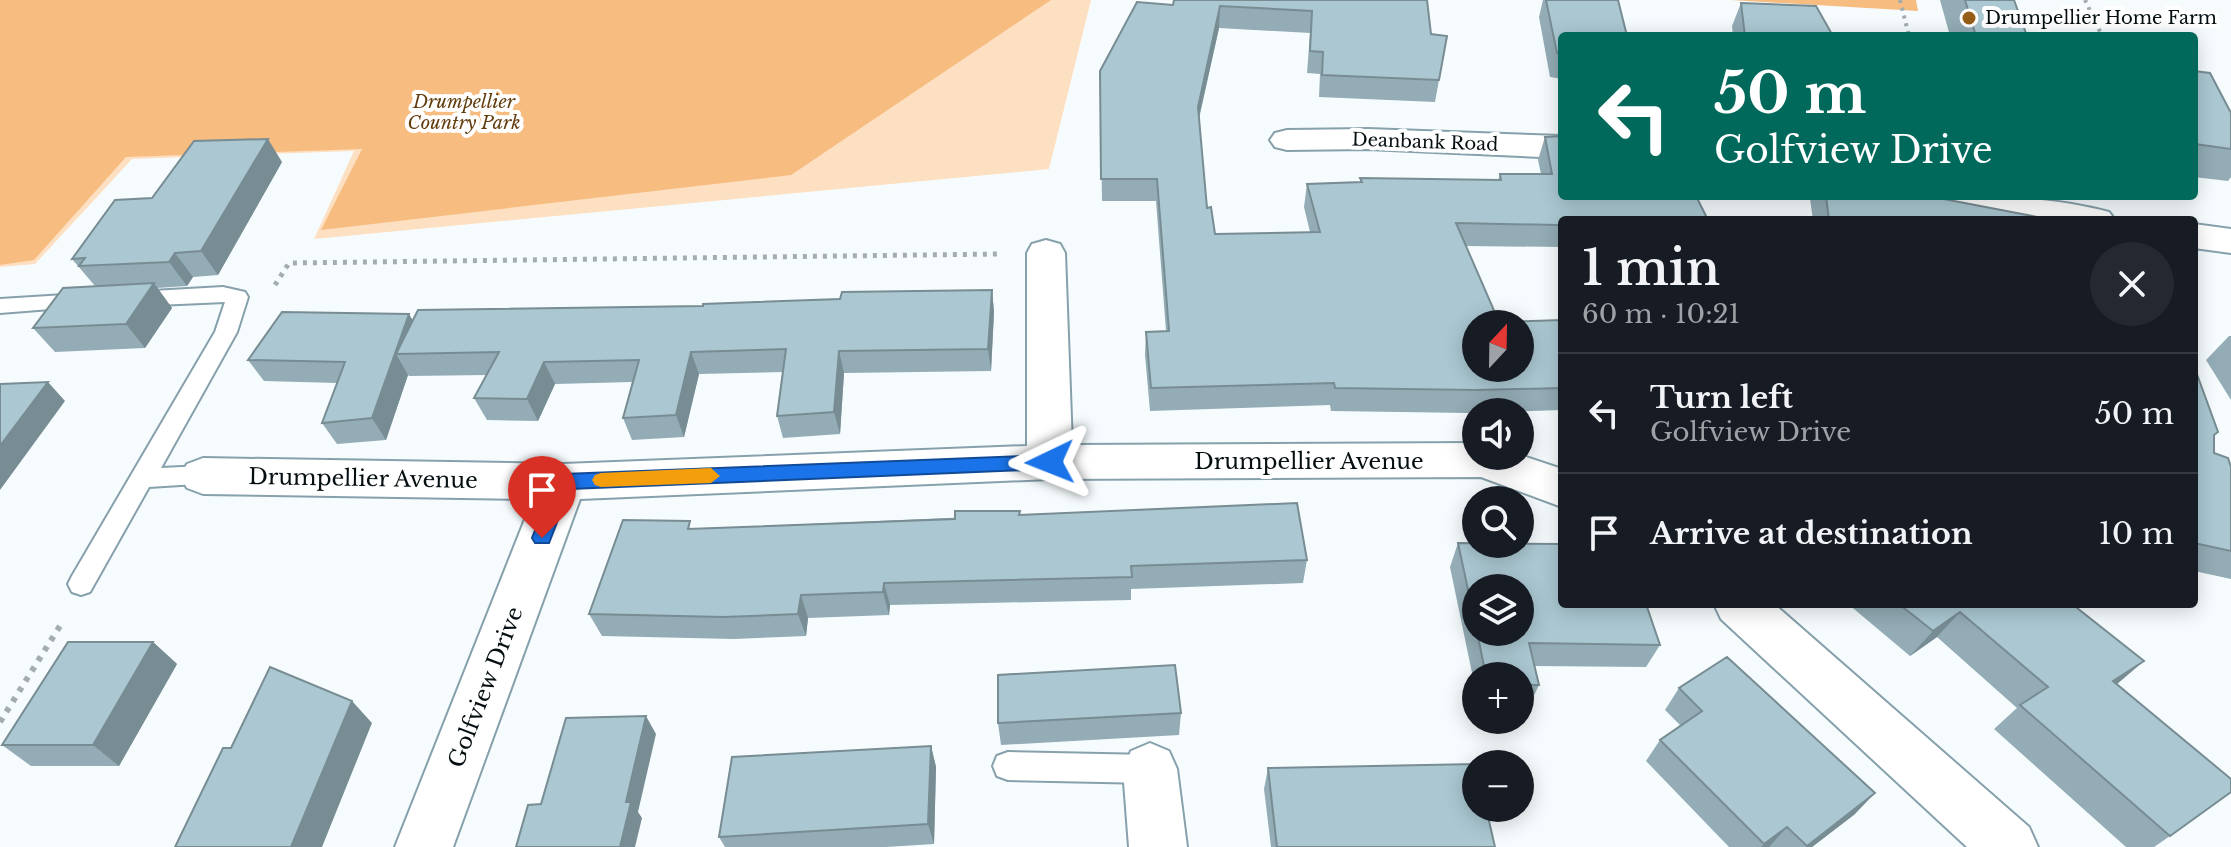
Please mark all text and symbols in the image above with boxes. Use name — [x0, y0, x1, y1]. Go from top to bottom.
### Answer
place label: Drumpellier Home Farm — [1985, 7, 2217, 29]
marker: Drumpellier Home Farm — [1960, 9, 1978, 27]
text: 50 m — [1714, 59, 1866, 128]
icon: left — [1582, 64, 1686, 168]
park label: Drumpellier Country Park — [408, 91, 520, 134]
street label: Deanbank Road — [1351, 128, 1499, 156]
text: Golfview Drive — [1714, 128, 1993, 173]
text: 1 min — [1582, 238, 1720, 298]
button: close — [2090, 242, 2174, 326]
text: 60 m · 10:21 — [1582, 298, 1740, 330]
north arrow — [1462, 310, 1534, 382]
map controls — [1462, 310, 1534, 822]
text: Turn left — [1650, 379, 1793, 416]
icon: left — [1582, 391, 1626, 435]
text: 50 m — [2095, 395, 2174, 432]
button: sound — [1462, 398, 1534, 470]
text: Golfview Drive — [1650, 416, 1851, 448]
position arrow — [1008, 420, 1092, 504]
street label: Drumpellier Avenue — [1194, 448, 1424, 475]
pin — [508, 456, 576, 538]
street label: Drumpellier Avenue — [248, 463, 478, 494]
icon: arrive — [520, 468, 564, 512]
button: search — [1462, 486, 1534, 558]
icon: arrive — [1582, 511, 1626, 555]
text: Arrive at destination — [1650, 515, 1973, 552]
text: 10 m — [2098, 515, 2174, 552]
button: layers — [1462, 574, 1534, 646]
street label: Golfview Drive — [442, 603, 529, 772]
button: + — [1462, 662, 1534, 734]
button: − — [1462, 750, 1534, 822]

